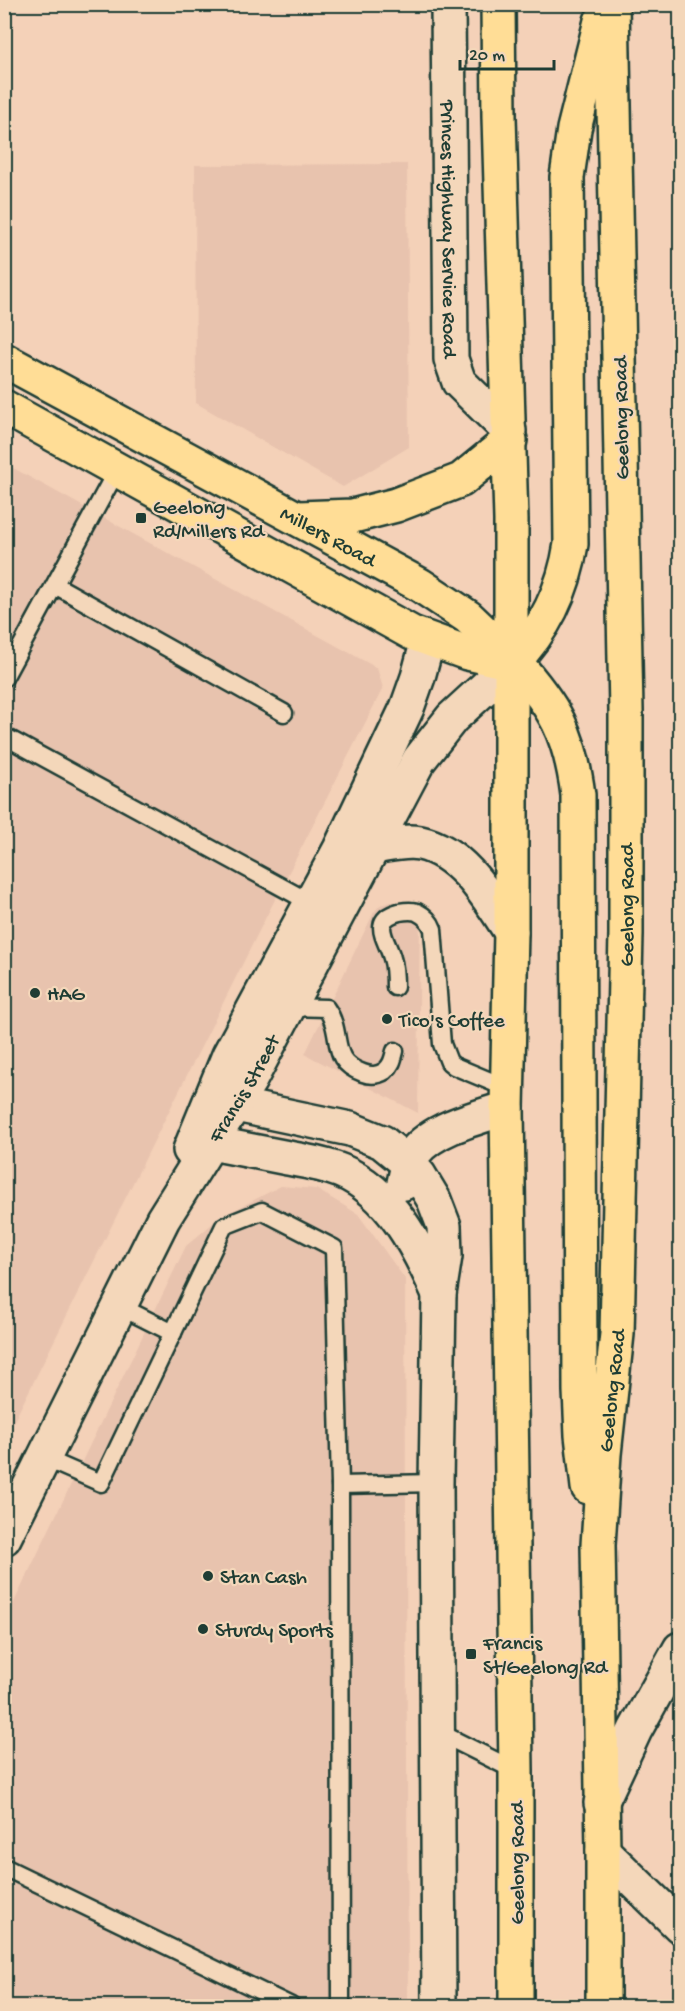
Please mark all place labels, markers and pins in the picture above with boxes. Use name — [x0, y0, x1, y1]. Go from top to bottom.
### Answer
place label: Geelong Rd/Millers Rd — [153, 497, 266, 546]
marker: Geelong Rd/Millers Rd — [134, 511, 148, 525]
place label: HAG — [47, 984, 85, 1009]
marker: HAG — [28, 986, 42, 1000]
place label: Tico's Coffee — [398, 1010, 506, 1035]
marker: Tico's Coffee — [380, 1012, 394, 1026]
place label: Stan Cash — [220, 1567, 307, 1592]
marker: Stan Cash — [201, 1569, 215, 1583]
place label: Sturdy Sports — [215, 1620, 334, 1645]
marker: Sturdy Sports — [196, 1622, 210, 1636]
place label: Francis St/Geelong Rd — [482, 1633, 609, 1682]
marker: Francis St/Geelong Rd — [464, 1647, 478, 1661]

